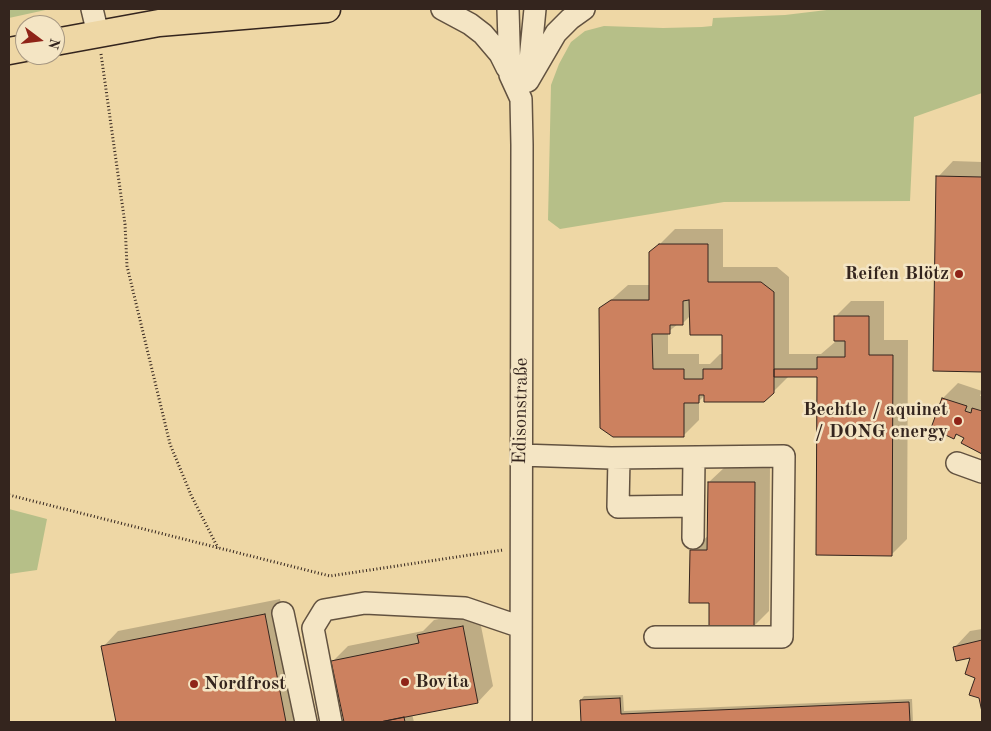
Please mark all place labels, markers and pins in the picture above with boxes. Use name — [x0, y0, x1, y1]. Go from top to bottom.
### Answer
place label: Reifen Blötz — [844, 263, 949, 285]
marker: Reifen Blötz — [953, 268, 965, 280]
place label: Bechtle / aquinet / DONG energy — [803, 399, 948, 443]
marker: Bechtle / aquinet / DONG energy — [952, 415, 964, 427]
place label: Bovita — [415, 671, 469, 693]
place label: Nordfrost — [204, 673, 286, 695]
marker: Bovita — [399, 676, 411, 688]
marker: Nordfrost — [188, 678, 200, 690]

